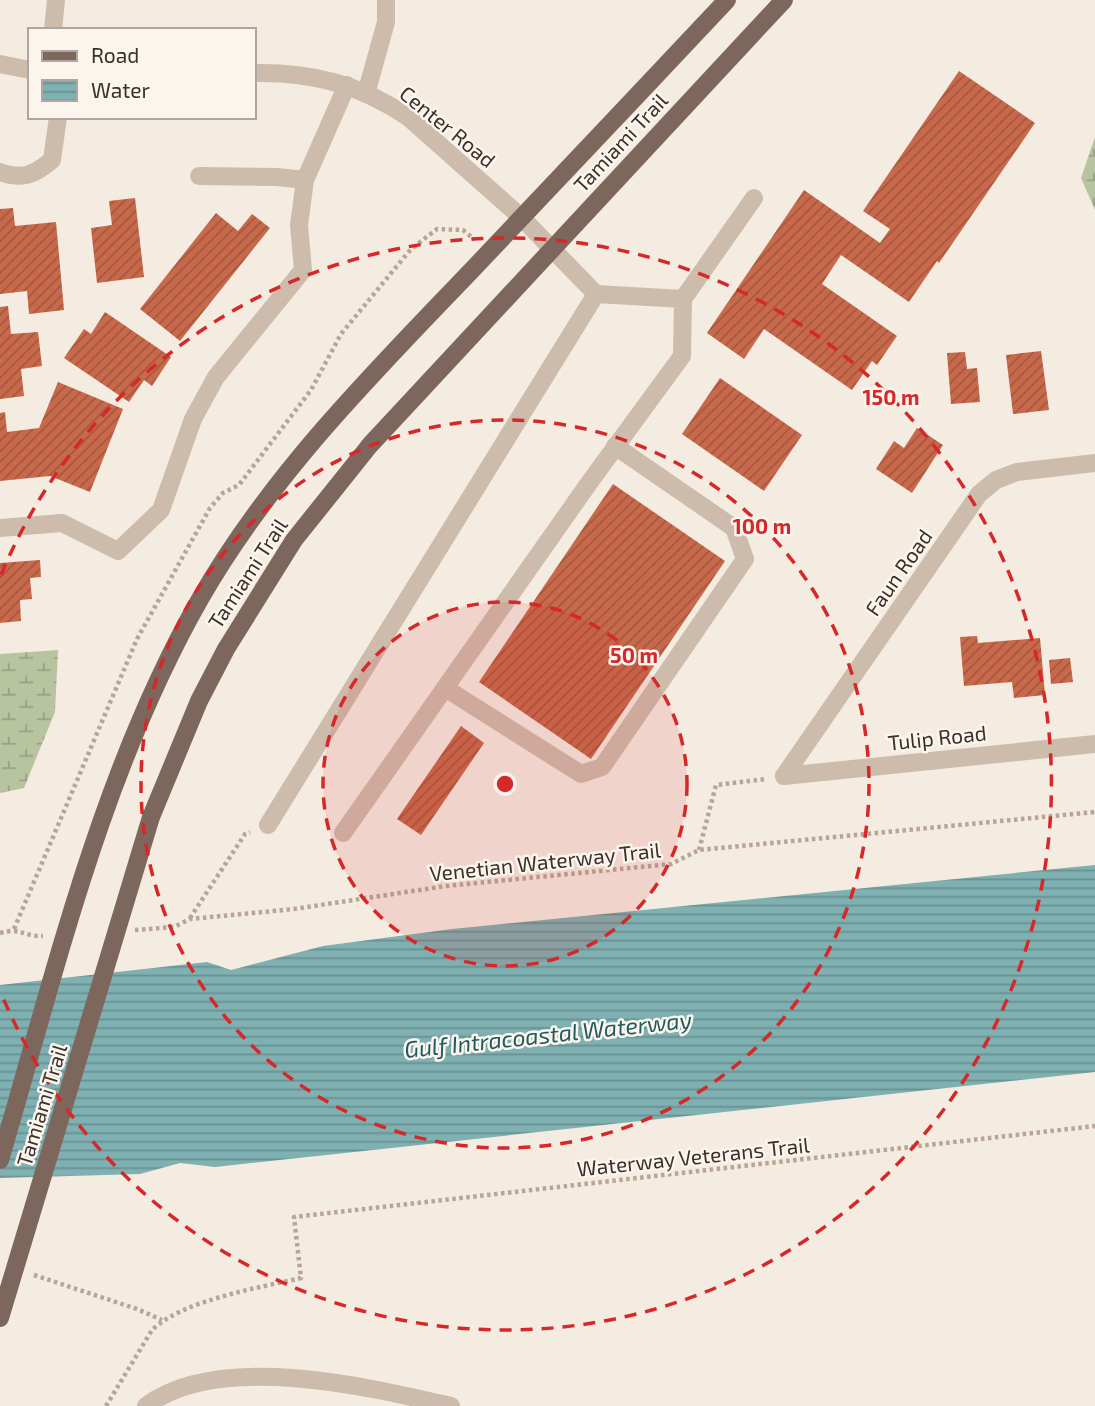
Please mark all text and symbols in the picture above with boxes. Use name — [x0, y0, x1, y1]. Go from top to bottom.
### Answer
legend — [28, 28, 256, 119]
text: Road — [91, 42, 139, 67]
text: Water — [91, 77, 150, 102]
street label: Center Road — [395, 80, 501, 172]
street label: Tamiami Trail — [568, 87, 673, 197]
text: 150 m — [863, 384, 919, 409]
street label: Tamiami Trail — [202, 513, 292, 633]
text: 100 m — [733, 513, 791, 538]
street label: Faun Road — [859, 524, 937, 620]
text: 50 m — [610, 642, 658, 667]
street label: Tulip Road — [886, 719, 988, 755]
centre of rings — [493, 772, 517, 796]
street label: Venetian Waterway Trail — [428, 836, 663, 886]
water label: Gulf Intracoastal Waterway — [403, 1005, 694, 1063]
street label: Tamiami Trail — [11, 1040, 72, 1169]
street label: Waterway Veterans Trail — [575, 1131, 811, 1181]

